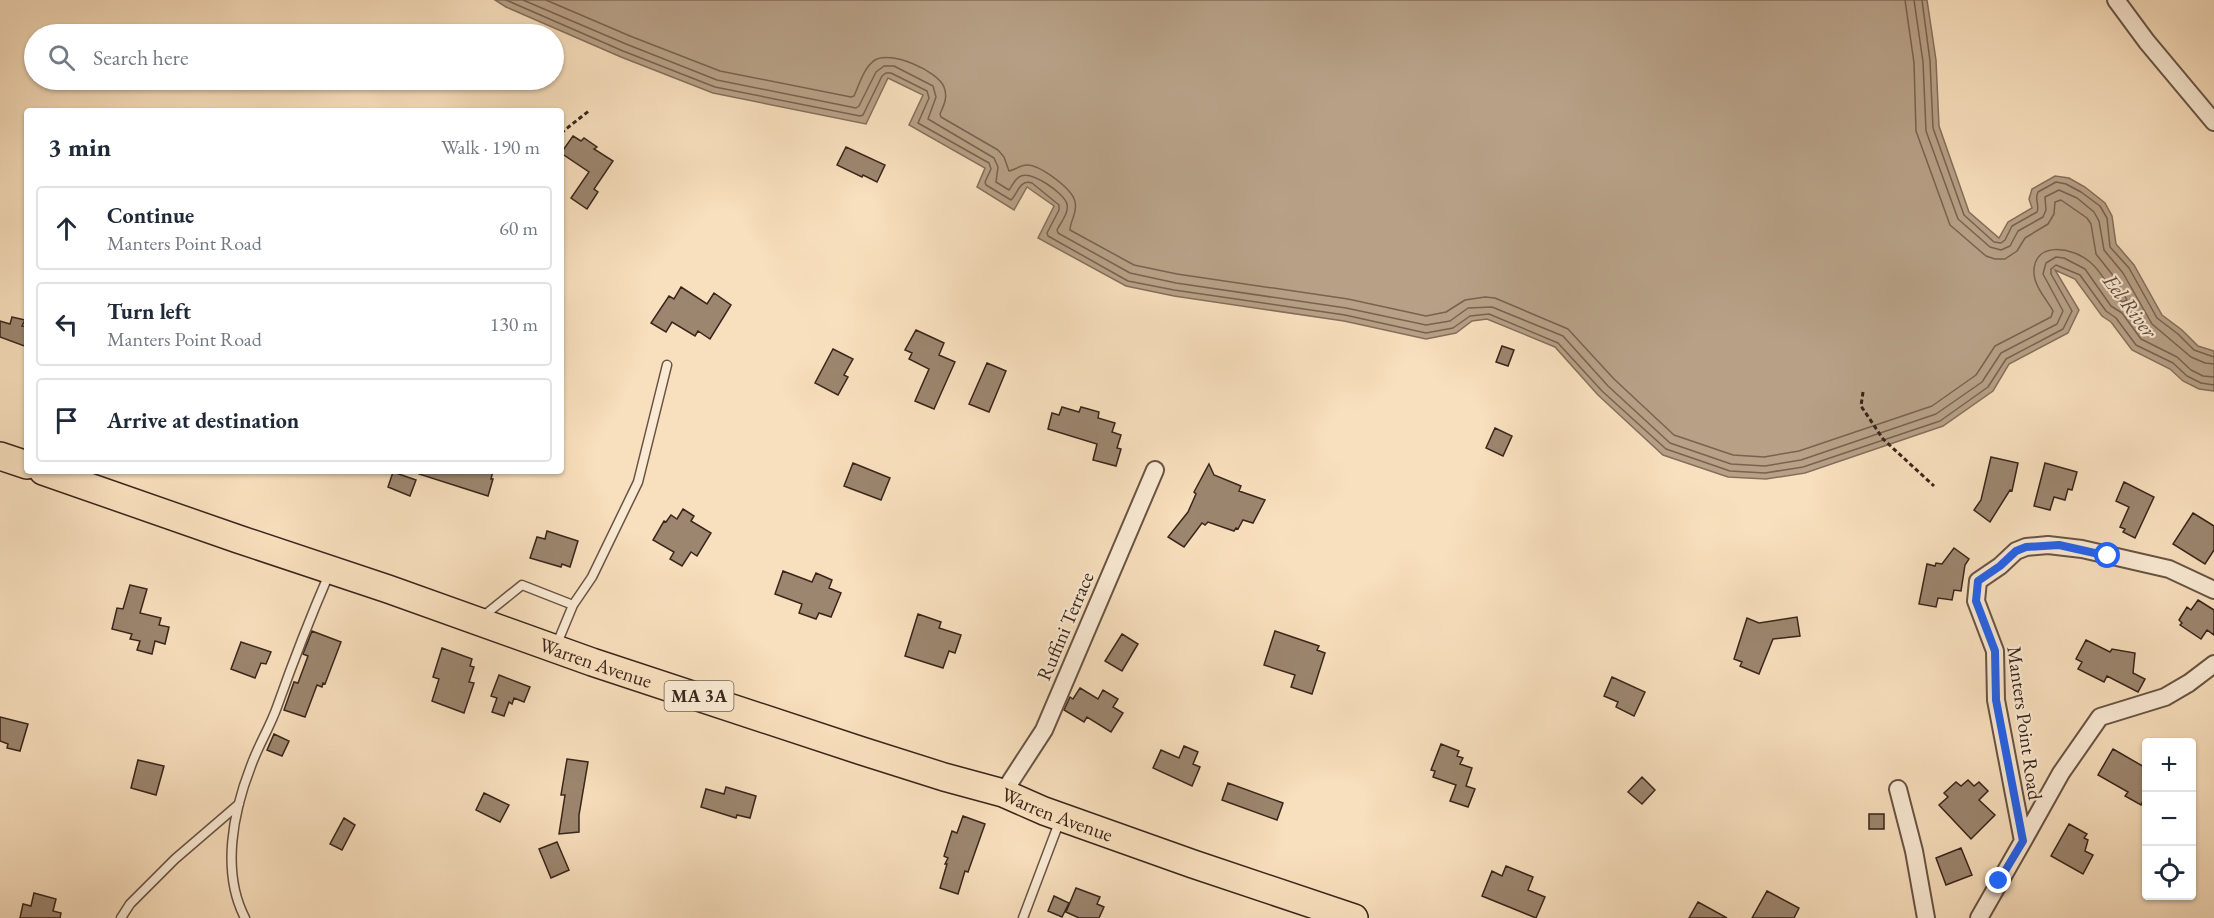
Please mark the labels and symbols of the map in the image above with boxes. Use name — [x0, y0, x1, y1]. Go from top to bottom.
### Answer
water label: Eel River — [2097, 268, 2164, 344]
route start — [2094, 542, 2120, 568]
street label: Ruffini Terrace — [1030, 567, 1100, 684]
street label: Warren Avenue — [536, 631, 656, 694]
street label: Manters Point Road — [2001, 644, 2049, 802]
road number: MA 3A — [664, 681, 734, 711]
street label: Warren Avenue — [997, 781, 1117, 848]
route end — [1985, 867, 2011, 893]

